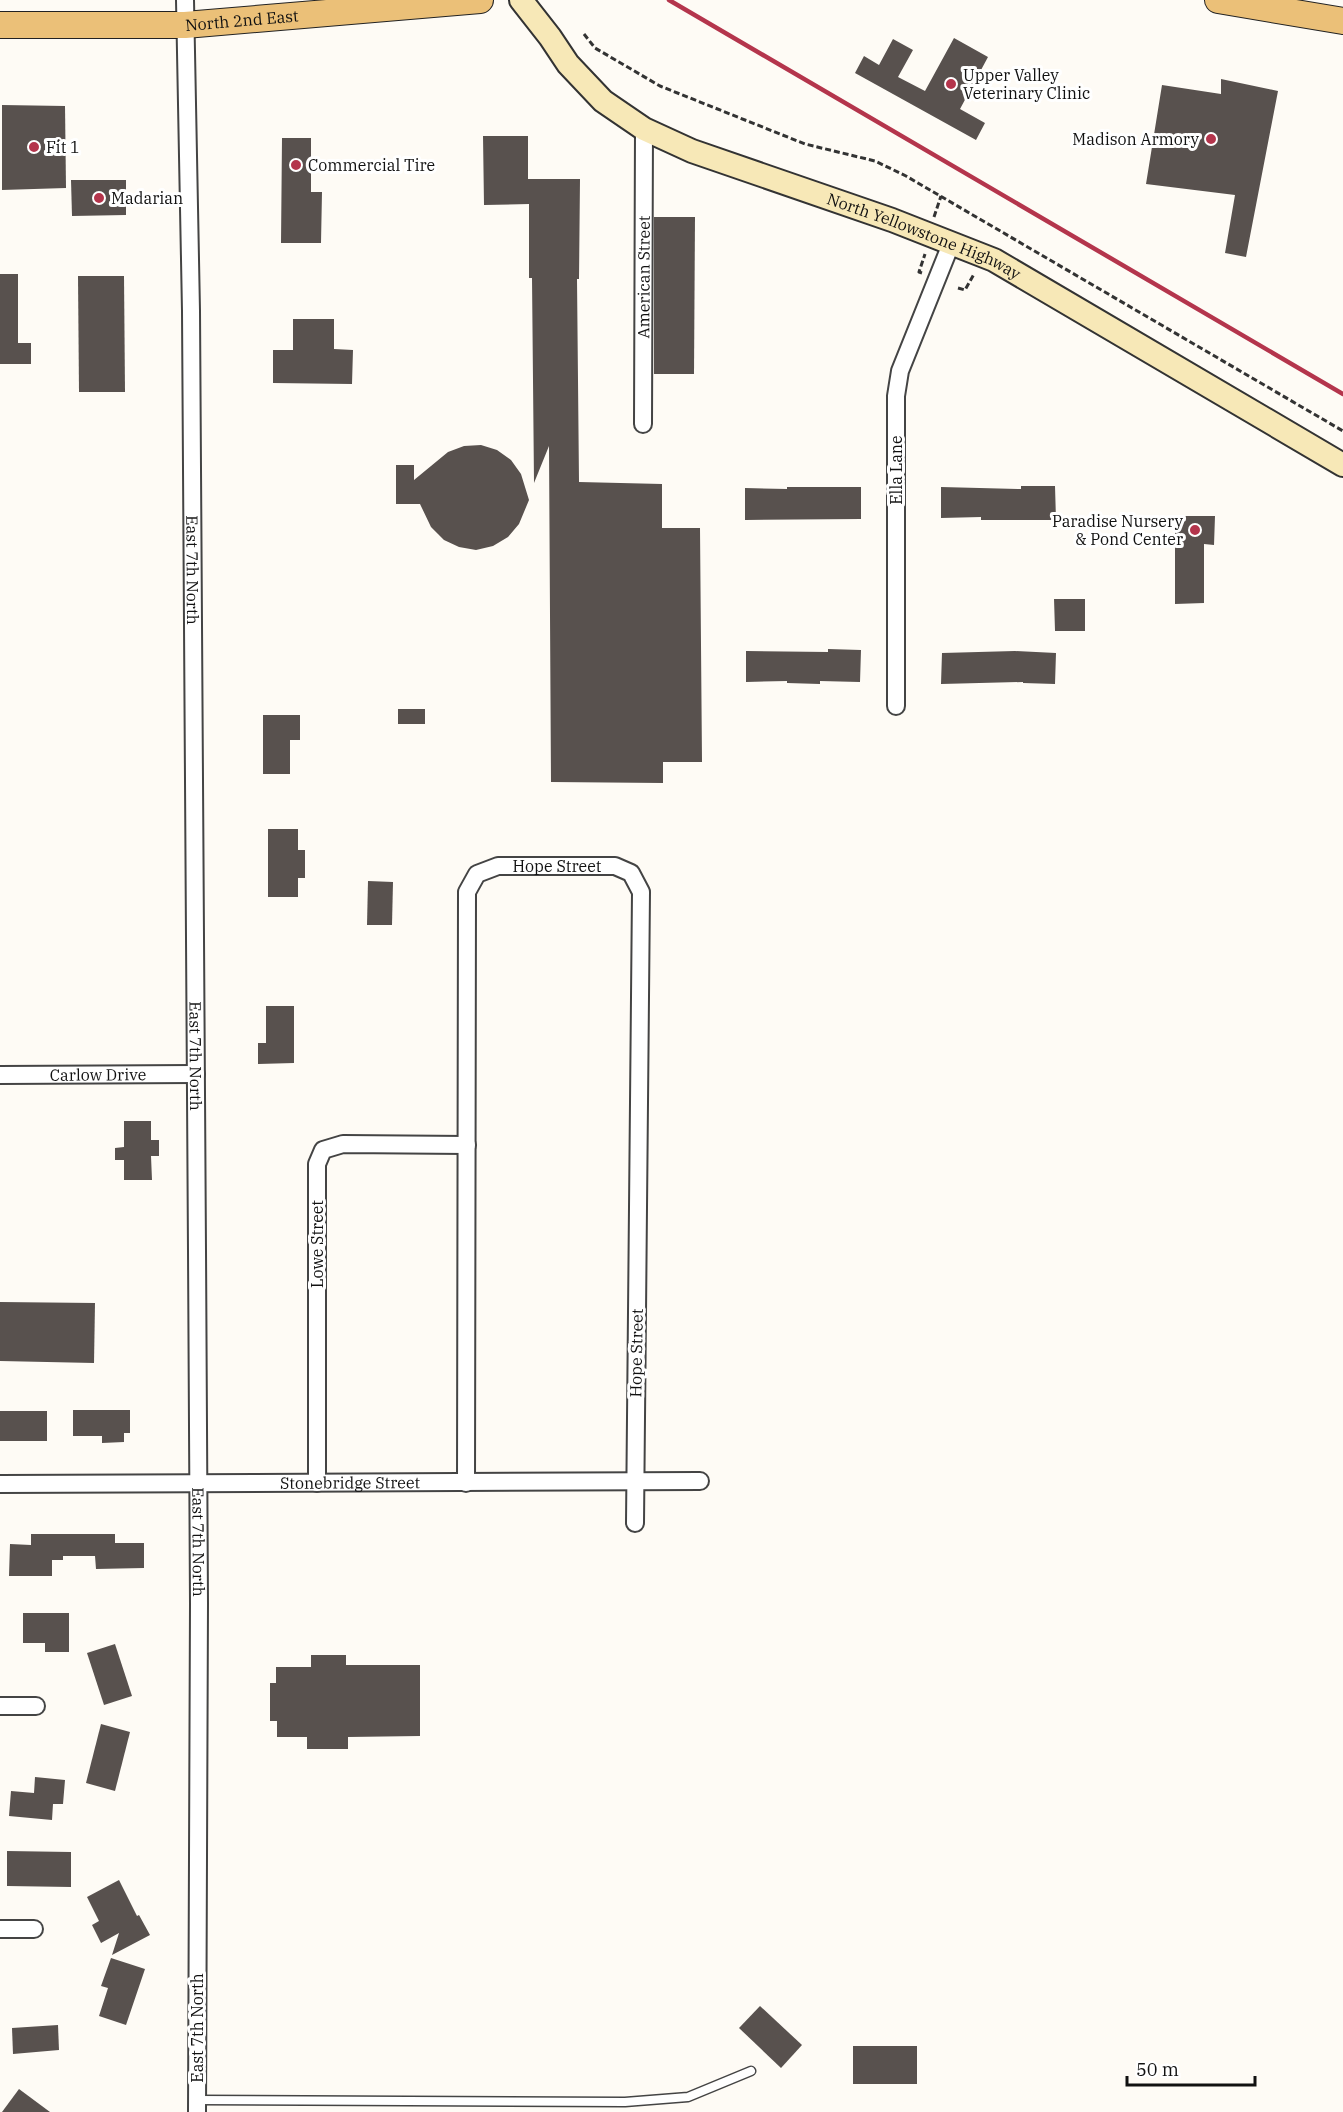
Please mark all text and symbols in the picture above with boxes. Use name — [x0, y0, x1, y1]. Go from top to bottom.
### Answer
street label: North 2nd East — [184, 5, 300, 35]
place label: Upper Valley Veterinary Clinic — [963, 65, 1090, 103]
marker: Upper Valley Veterinary Clinic — [944, 77, 958, 91]
place label: Madison Armory — [1072, 129, 1199, 149]
marker: Madison Armory — [1204, 132, 1218, 146]
place label: Fit 1 — [46, 137, 80, 157]
marker: Fit 1 — [27, 140, 41, 154]
place label: Commercial Tire — [308, 155, 435, 175]
marker: Commercial Tire — [289, 158, 303, 172]
place label: Madarian — [111, 188, 183, 208]
street label: North Yellowstone Highway — [824, 188, 1025, 284]
marker: Madarian — [92, 191, 106, 205]
street label: American Street — [633, 215, 654, 338]
street label: Ella Lane — [886, 435, 906, 505]
place label: Paradise Nursery & Pond Center — [1052, 511, 1183, 549]
street label: East 7th North — [182, 515, 203, 625]
marker: Paradise Nursery & Pond Center — [1188, 523, 1202, 537]
street label: Hope Street — [512, 856, 602, 876]
street label: East 7th North — [185, 1001, 206, 1111]
street label: Carlow Drive — [50, 1064, 146, 1085]
street label: Lowe Street — [307, 1200, 327, 1288]
street label: Hope Street — [625, 1308, 647, 1398]
street label: Stonebridge Street — [280, 1472, 421, 1493]
street label: East 7th North — [188, 1487, 209, 1597]
street label: East 7th North — [187, 1973, 207, 2083]
scale bar — [1127, 2049, 1254, 2087]
text: 50 m — [1136, 2058, 1179, 2081]

